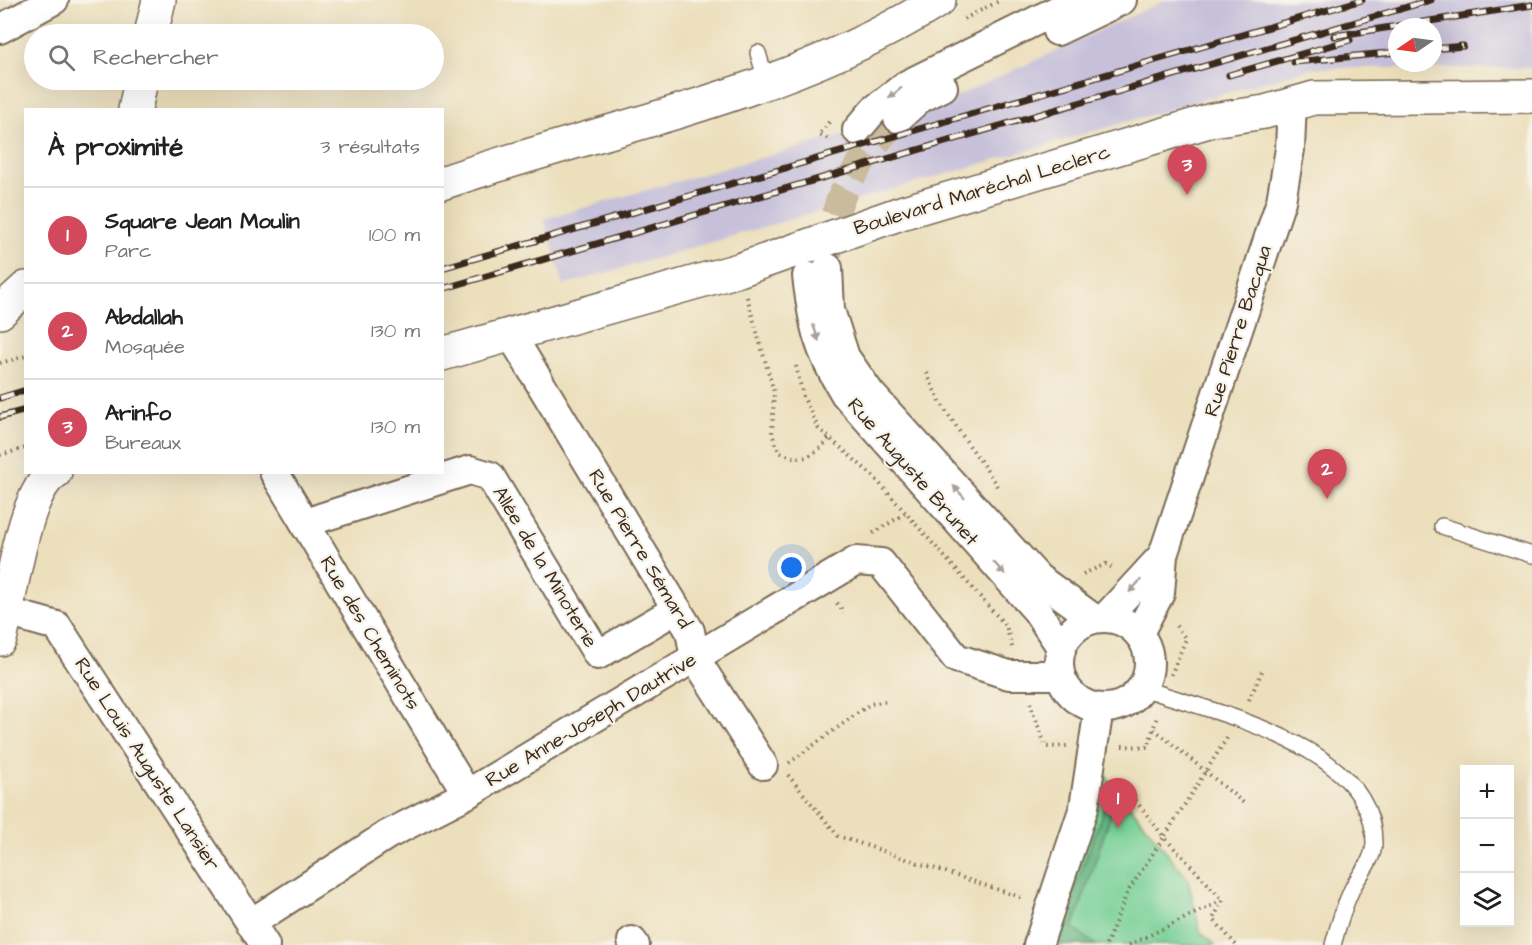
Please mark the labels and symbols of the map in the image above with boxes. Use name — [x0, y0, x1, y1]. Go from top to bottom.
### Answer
north arrow — [1388, 18, 1442, 72]
one-way arrow — [888, 86, 903, 98]
street label: Boulevard Maréchal Leclerc — [850, 137, 1114, 242]
pin: 3 — [1168, 146, 1206, 195]
street label: Rue Pierre Bacqua — [1197, 242, 1279, 420]
one-way arrow — [812, 324, 821, 342]
street label: Rue Auguste Brunet — [840, 392, 985, 553]
pin: 2 — [1308, 450, 1346, 499]
street label: Rue Pierre Sémard — [581, 464, 699, 634]
street label: Allée de la Minoterie — [486, 481, 604, 653]
one-way arrow — [953, 485, 966, 500]
street label: Rue des Cheminots — [313, 551, 427, 715]
your location — [777, 553, 806, 582]
one-way arrow — [992, 560, 1005, 575]
one-way arrow — [1128, 579, 1142, 593]
street label: Rue Anne-Joseph Dautrive — [480, 646, 702, 794]
street label: Rue Louis Auguste Lansier — [67, 652, 227, 877]
pin: 1 — [1098, 778, 1138, 828]

